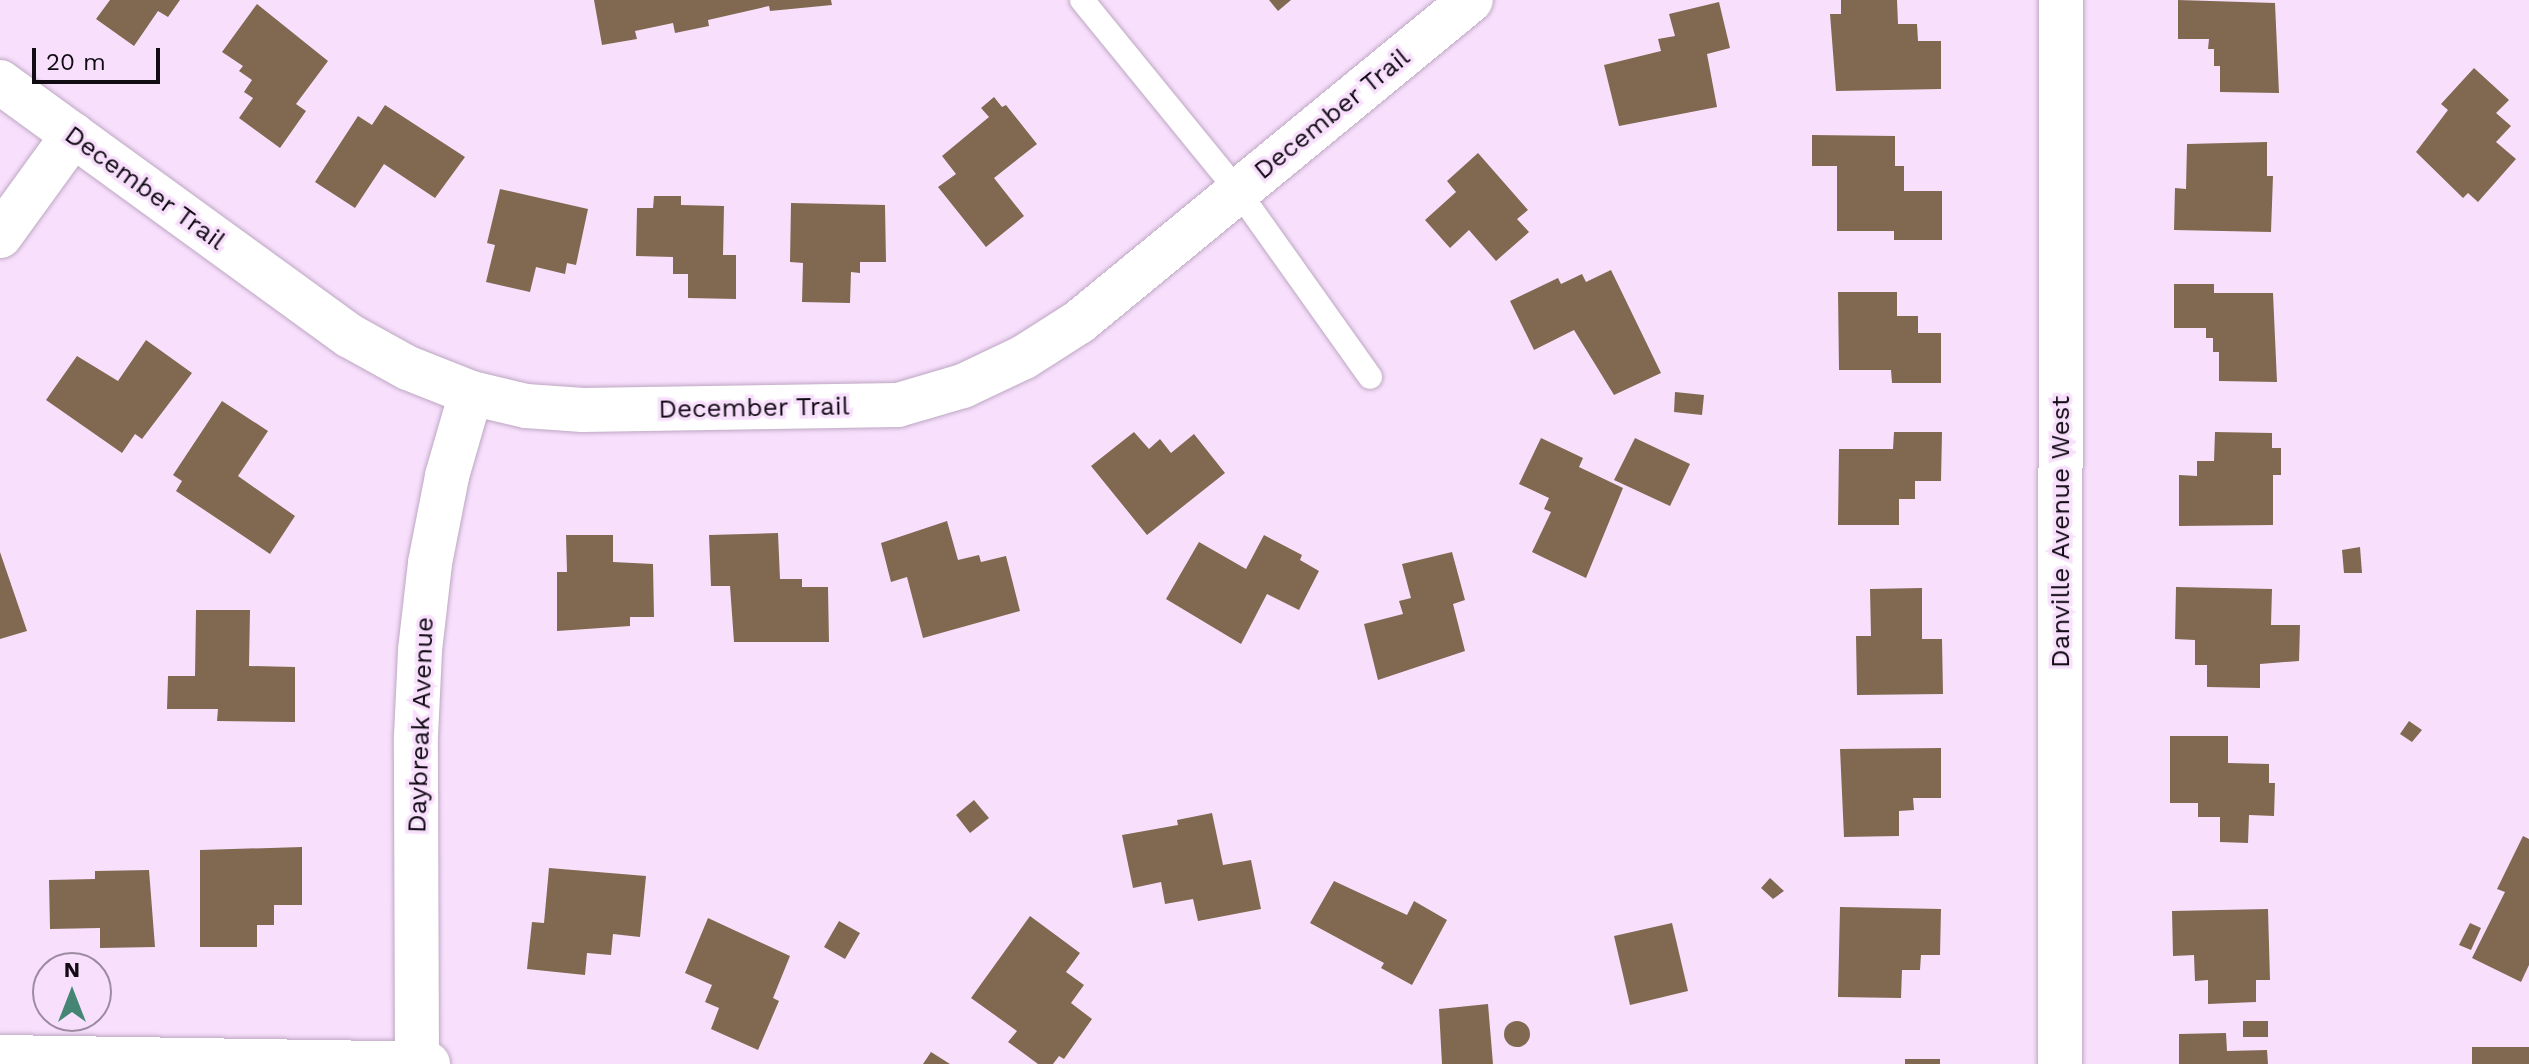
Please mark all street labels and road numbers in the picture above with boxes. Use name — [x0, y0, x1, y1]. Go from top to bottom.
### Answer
street label: December Trail — [1247, 41, 1417, 187]
street label: December Trail — [58, 119, 232, 257]
street label: December Trail — [657, 391, 851, 425]
street label: Danville Avenue West — [2045, 395, 2077, 669]
street label: Daybreak Avenue — [402, 616, 440, 834]

